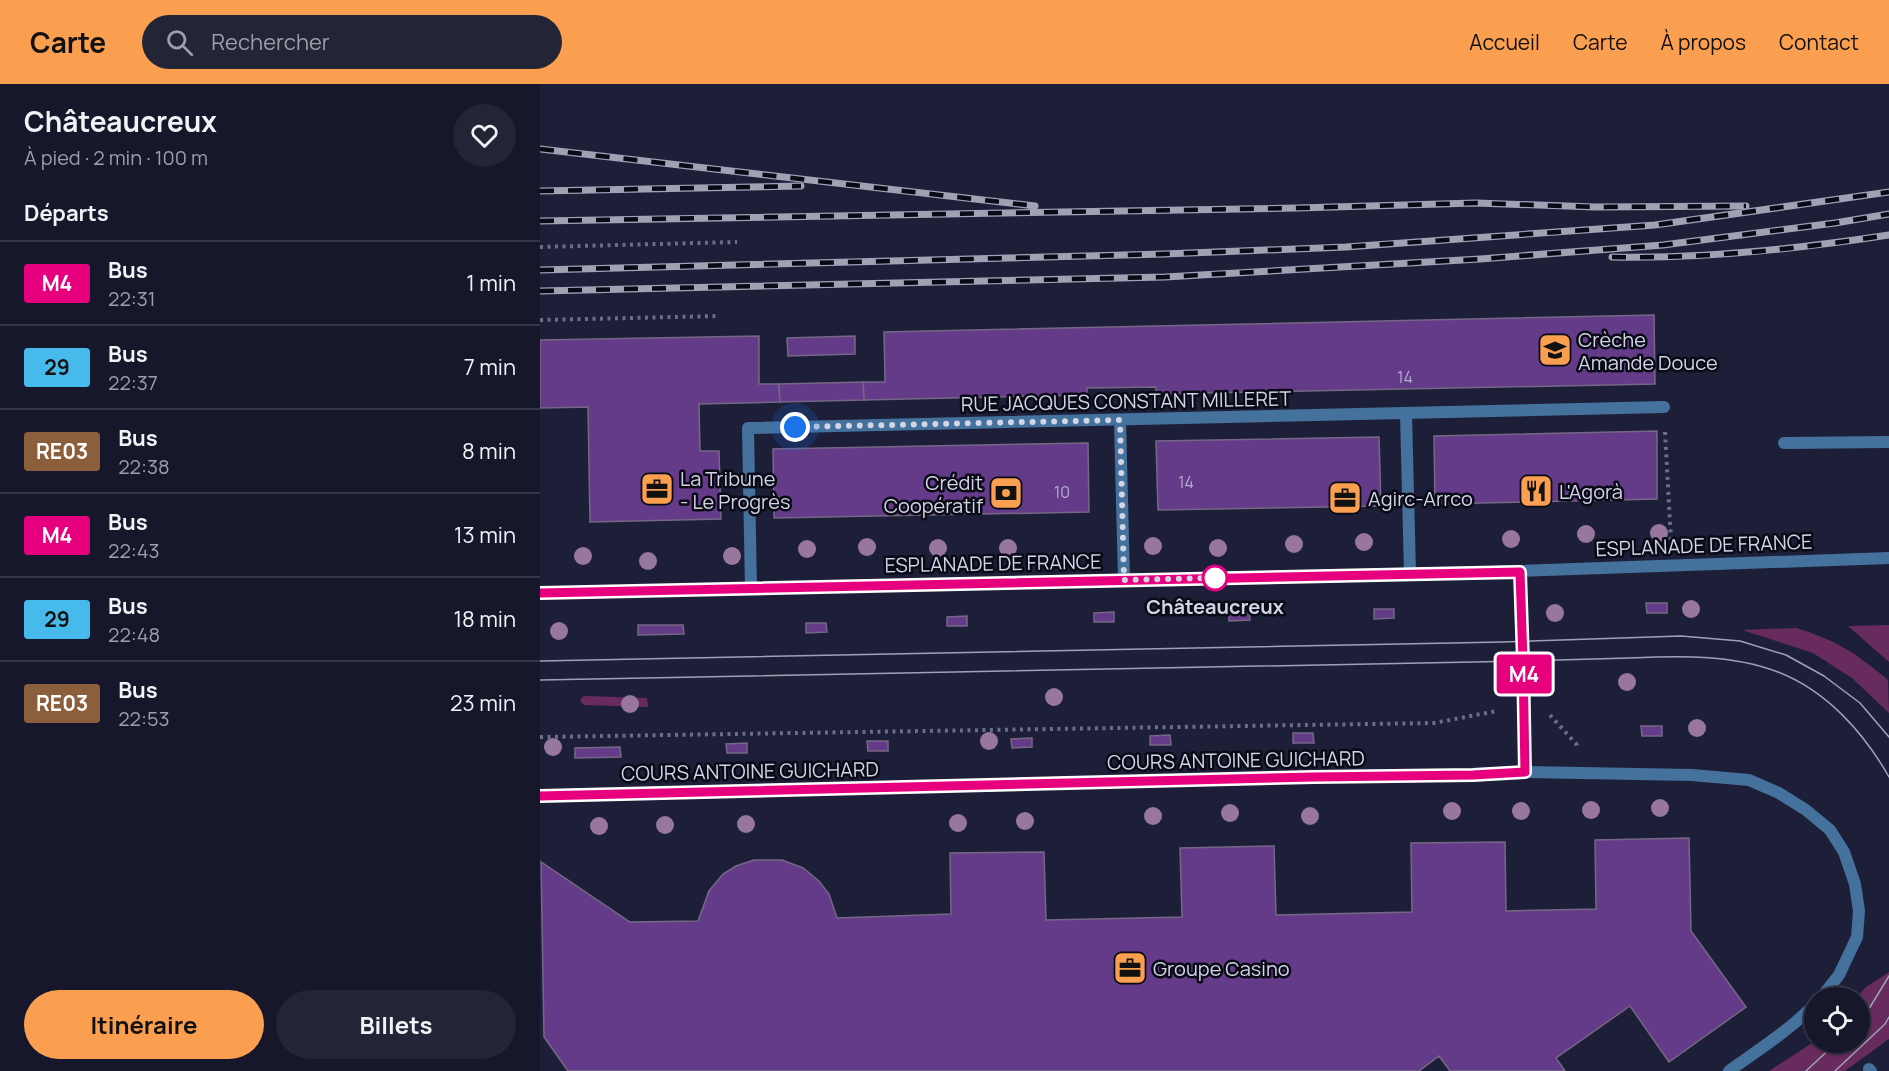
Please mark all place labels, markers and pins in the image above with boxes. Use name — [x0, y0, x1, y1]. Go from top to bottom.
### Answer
place label: Crèche Amande Douce — [1578, 326, 1718, 376]
school or university icon: Crèche Amande Douce — [1537, 332, 1573, 368]
place label: La Tribune - Le Progrès — [680, 465, 790, 515]
place label: Crédit Coopératif — [884, 469, 983, 519]
office icon: La Tribune - Le Progrès — [639, 471, 675, 507]
restaurant icon: L'Agorà — [1518, 473, 1554, 509]
bank icon: Crédit Coopératif — [988, 475, 1024, 511]
place label: L'Agorà — [1559, 478, 1623, 505]
office icon: Agirc-Arrco — [1327, 480, 1363, 516]
place label: Agirc-Arrco — [1368, 485, 1473, 512]
marker: Châteaucreux — [1202, 565, 1228, 591]
place label: Châteaucreux — [1146, 593, 1284, 620]
office icon: Groupe Casino — [1112, 950, 1148, 986]
place label: Groupe Casino — [1153, 955, 1290, 982]

